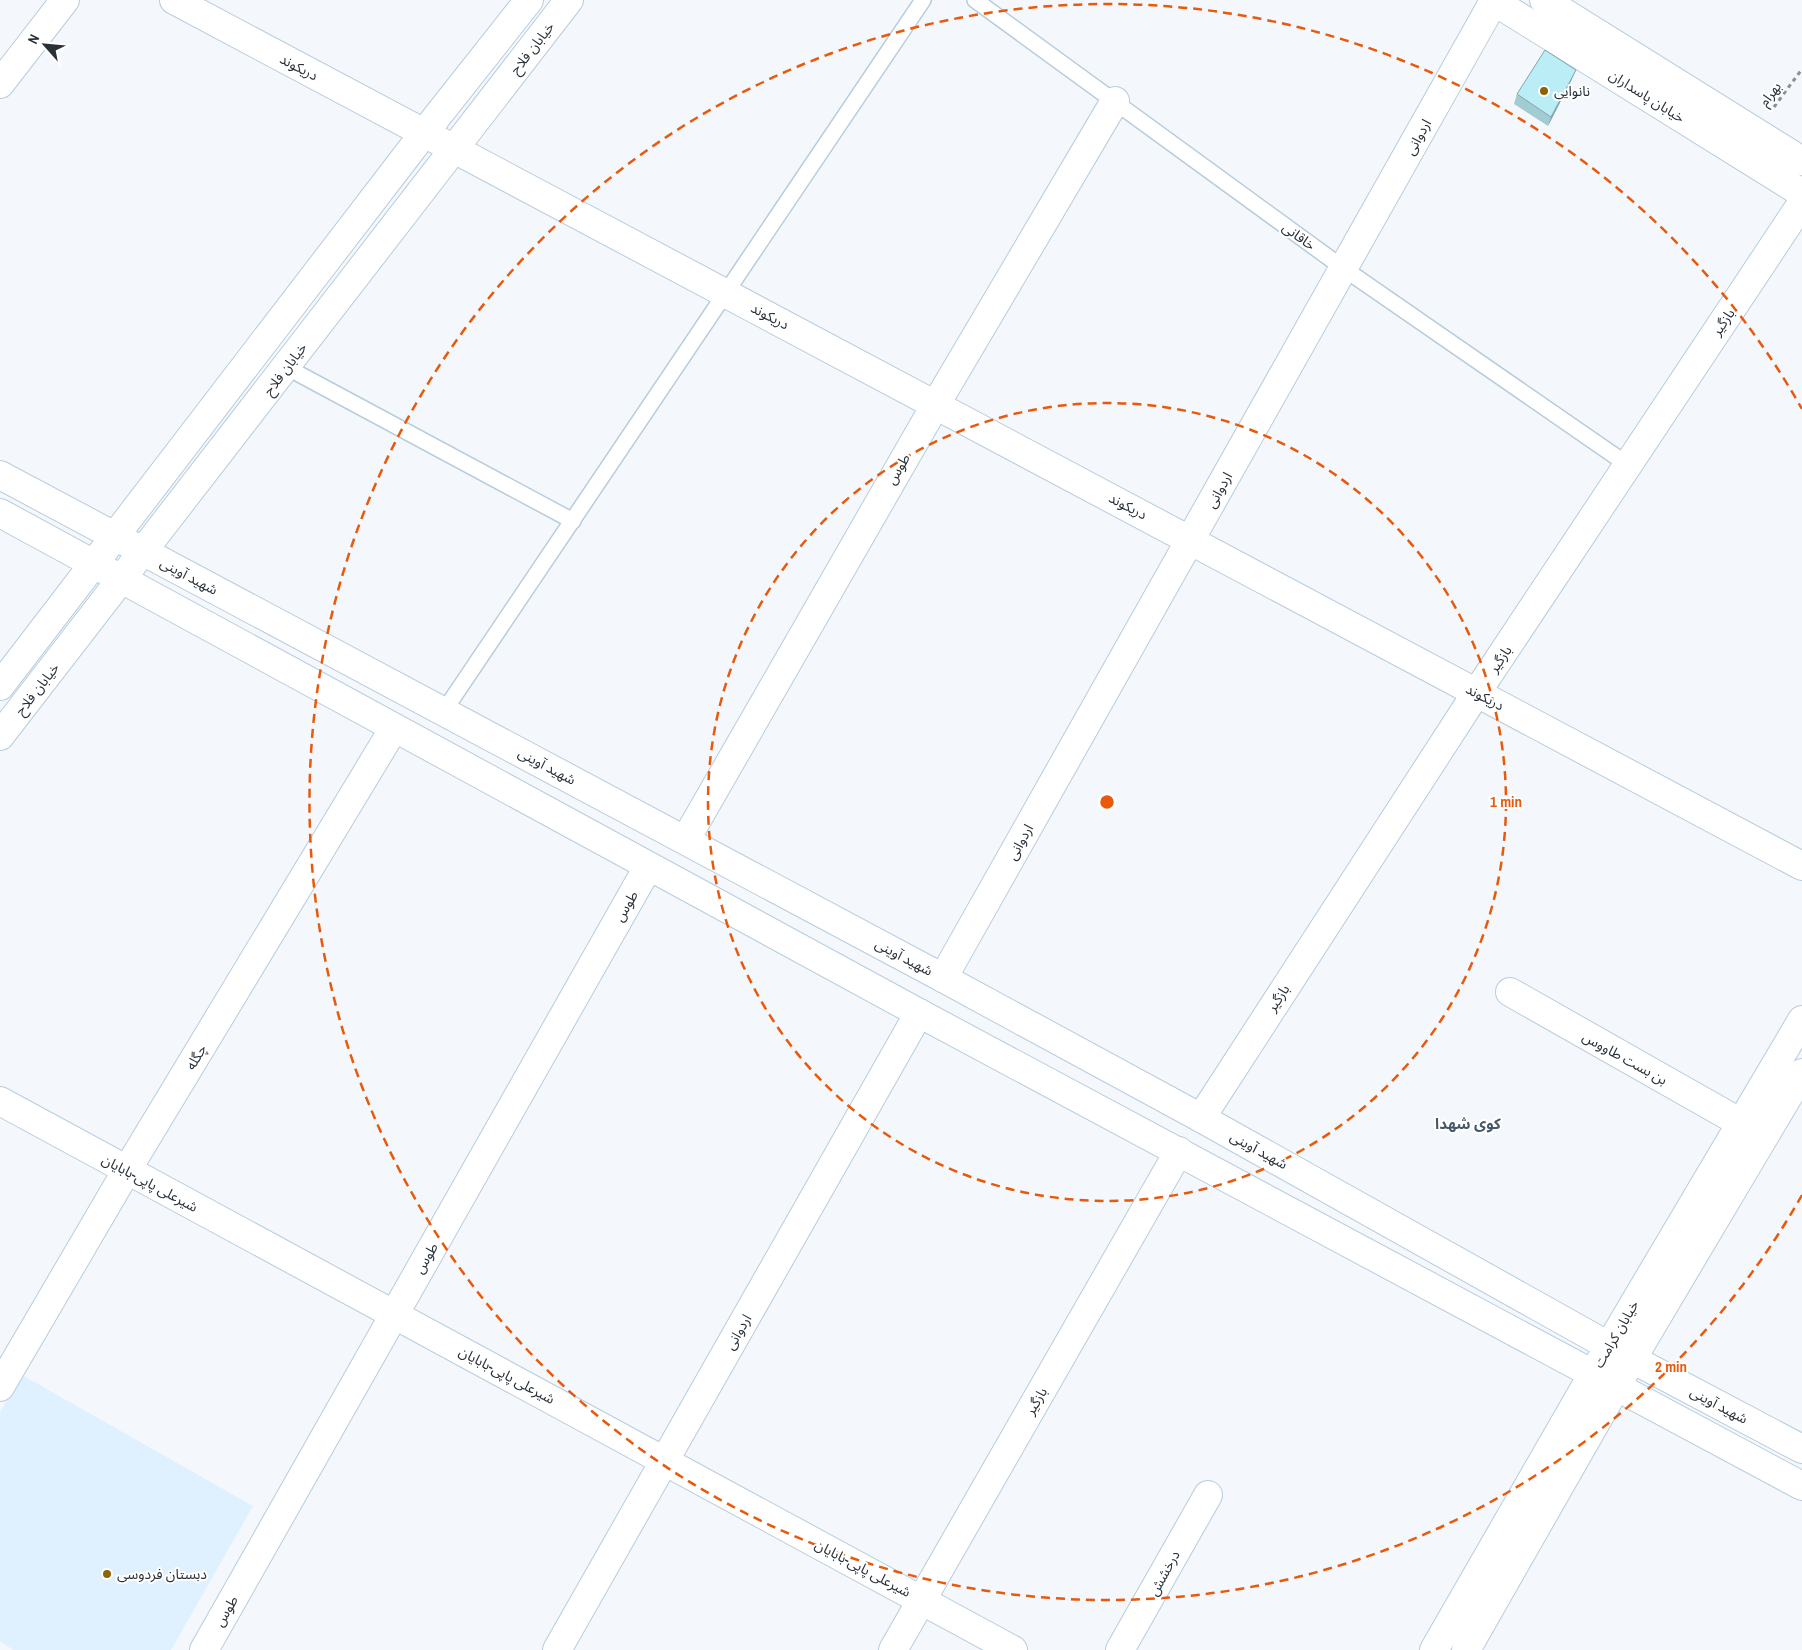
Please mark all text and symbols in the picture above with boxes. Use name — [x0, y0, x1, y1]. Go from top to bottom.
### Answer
street label: خیابان فلاح — [506, 18, 560, 79]
north arrow — [20, 20, 70, 70]
text: N — [24, 31, 43, 47]
street label: دریکوند — [277, 50, 321, 85]
street label: خیابان پاسداران — [1605, 66, 1688, 127]
street label: بهرام — [1755, 78, 1787, 111]
place label: نانوایی — [1554, 82, 1590, 100]
marker: نانوایی — [1538, 85, 1550, 97]
street label: اردوانی — [1401, 116, 1435, 158]
street label: خاقانی — [1279, 218, 1319, 254]
street label: دریکوند — [748, 299, 792, 334]
street label: بازگیر — [1707, 305, 1739, 340]
street label: خیابان فلاح — [259, 339, 312, 400]
street label: طوس — [882, 450, 914, 488]
street label: اردوانی — [1202, 469, 1236, 511]
street label: دریکوند — [1106, 489, 1150, 524]
street label: شهید آوینی — [157, 553, 221, 599]
street label: بازگیر — [1484, 642, 1516, 677]
street label: خیابان فلاح — [11, 659, 65, 720]
street label: دریکوند — [1463, 680, 1507, 715]
street label: شهید آوینی — [515, 743, 579, 789]
text: 1 min — [1490, 791, 1522, 812]
centre of rings — [1098, 793, 1116, 811]
street label: اردوانی — [1003, 821, 1037, 863]
street label: طوس — [610, 887, 642, 925]
street label: شهید آوینی — [872, 934, 936, 980]
street label: بازگیر — [1262, 981, 1294, 1016]
street label: بن بست طاووس — [1579, 1027, 1671, 1089]
street label: چگله — [181, 1041, 211, 1073]
district label: کوی شهدا — [1435, 1113, 1501, 1134]
street label: شهید آوینی — [1227, 1127, 1291, 1173]
street label: شیرعلی پاپی-بابایان — [98, 1150, 201, 1217]
street label: طوس — [410, 1239, 442, 1277]
street label: خیابان کرامت — [1589, 1297, 1643, 1371]
street label: اردوانی — [721, 1311, 755, 1353]
street label: شیرعلی پاپی-بابایان — [455, 1342, 558, 1409]
text: 2 min — [1655, 1356, 1687, 1377]
street label: شهید آوینی — [1687, 1382, 1751, 1428]
street label: بازگیر — [1020, 1384, 1051, 1419]
street label: شیرعلی پاپی-بابایان — [811, 1535, 914, 1602]
street label: درخشش — [1144, 1547, 1184, 1599]
place label: دبستان فردوسی — [117, 1565, 207, 1583]
marker: دبستان فردوسی — [101, 1568, 113, 1580]
street label: طوس — [210, 1592, 242, 1630]

